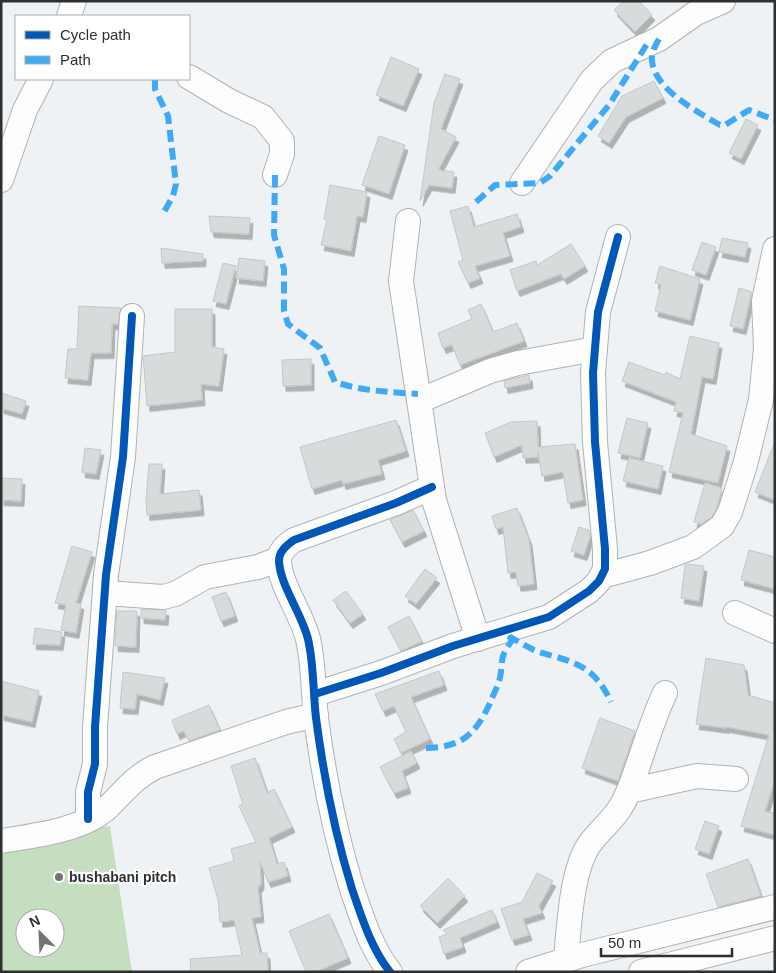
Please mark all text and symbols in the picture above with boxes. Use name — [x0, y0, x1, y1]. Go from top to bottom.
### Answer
legend — [15, 15, 190, 80]
text: Cycle path — [60, 26, 131, 43]
text: Path — [60, 51, 91, 68]
place label: bushabani pitch — [69, 869, 176, 885]
marker: bushabani pitch — [53, 871, 65, 883]
north arrow — [15, 908, 65, 958]
text: N — [27, 912, 43, 930]
scale bar — [601, 926, 732, 958]
text: 50 m — [608, 934, 641, 951]

